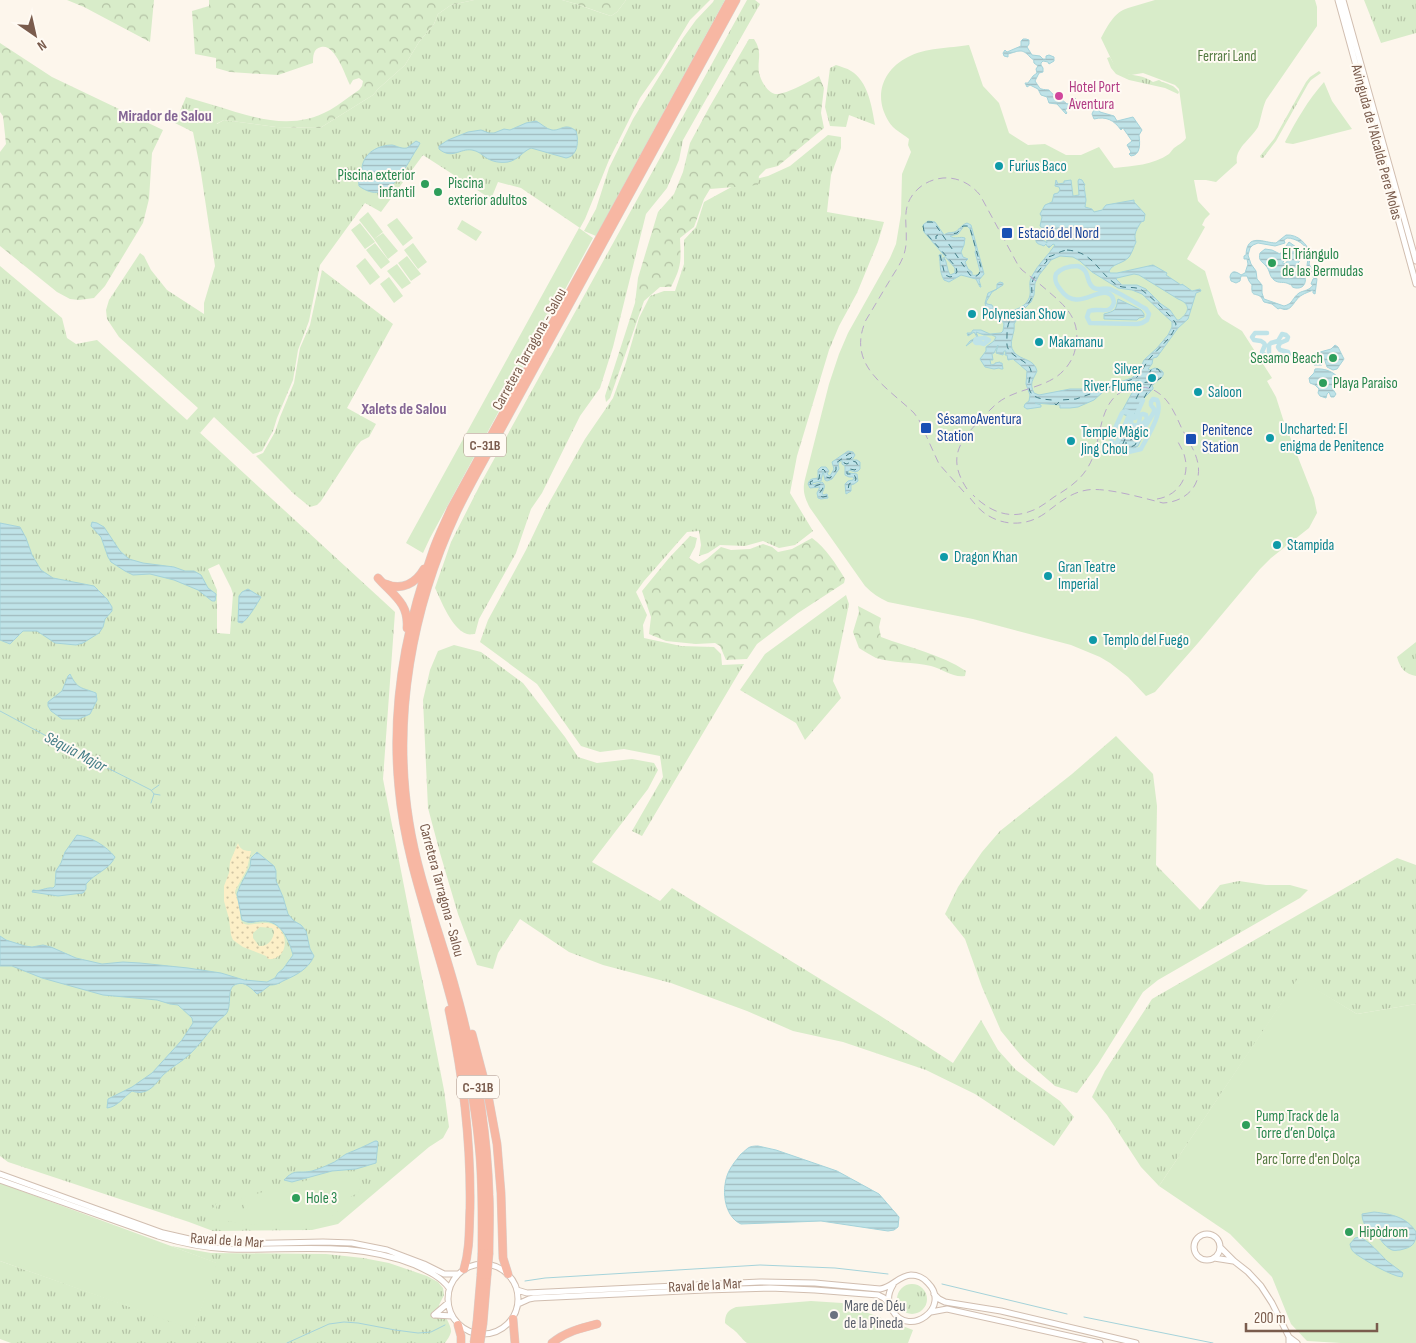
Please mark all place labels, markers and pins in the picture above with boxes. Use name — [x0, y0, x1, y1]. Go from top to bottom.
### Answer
place label: Hotel Port Aventura — [1068, 78, 1121, 114]
marker: Hotel Port Aventura — [1053, 90, 1065, 102]
place label: Furius Baco — [1009, 157, 1067, 176]
marker: Furius Baco — [993, 160, 1005, 172]
place label: Piscina exterior infantil — [338, 166, 416, 202]
place label: Piscina exterior adultos — [448, 174, 527, 210]
marker: Piscina exterior infantil — [419, 178, 431, 190]
marker: Piscina exterior adultos — [432, 186, 444, 198]
place label: Estació del Nord — [1018, 224, 1099, 243]
marker: Estació del Nord — [1000, 226, 1014, 240]
place label: El Triángulo de las Bermudas — [1282, 245, 1363, 281]
marker: El Triángulo de las Bermudas — [1266, 257, 1278, 269]
place label: Polynesian Show — [982, 305, 1066, 324]
marker: Polynesian Show — [966, 308, 978, 320]
place label: Makamanu — [1049, 333, 1103, 352]
marker: Makamanu — [1033, 336, 1045, 348]
place label: Sesamo Beach — [1250, 349, 1323, 368]
marker: Sesamo Beach — [1327, 352, 1339, 364]
place label: Silver River Flume — [1083, 360, 1143, 396]
marker: Silver River Flume — [1146, 372, 1158, 384]
place label: Playa Paraiso — [1333, 374, 1398, 393]
marker: Playa Paraiso — [1317, 377, 1329, 389]
place label: Saloon — [1208, 383, 1242, 402]
marker: Saloon — [1192, 386, 1204, 398]
place label: SésamoAventura Station — [937, 410, 1022, 446]
place label: Uncharted: El enigma de Penitence — [1280, 420, 1384, 456]
marker: SésamoAventura Station — [919, 421, 933, 435]
place label: Penitence Station — [1202, 421, 1252, 457]
place label: Temple Màgic Jing Chou — [1080, 423, 1149, 459]
marker: Penitence Station — [1184, 432, 1198, 446]
marker: Uncharted: El enigma de Penitence — [1264, 432, 1276, 444]
marker: Temple Màgic Jing Chou — [1065, 435, 1077, 447]
place label: Stampida — [1287, 536, 1335, 555]
marker: Stampida — [1271, 539, 1283, 551]
place label: Dragon Khan — [954, 548, 1018, 567]
marker: Dragon Khan — [938, 551, 950, 563]
place label: Gran Teatre Imperial — [1058, 558, 1116, 594]
marker: Gran Teatre Imperial — [1042, 570, 1054, 582]
place label: Templo del Fuego — [1103, 631, 1189, 650]
marker: Templo del Fuego — [1087, 634, 1099, 646]
place label: Pump Track de la Torre d’en Dolça — [1256, 1107, 1339, 1143]
marker: Pump Track de la Torre d’en Dolça — [1240, 1119, 1252, 1131]
place label: Hole 3 — [306, 1189, 337, 1208]
marker: Hole 3 — [290, 1192, 302, 1204]
place label: Hipòdrom — [1359, 1223, 1408, 1242]
marker: Hipòdrom — [1343, 1226, 1355, 1238]
place label: Mare de Déu de la Pineda — [844, 1297, 906, 1333]
marker: Mare de Déu de la Pineda — [828, 1309, 840, 1321]

